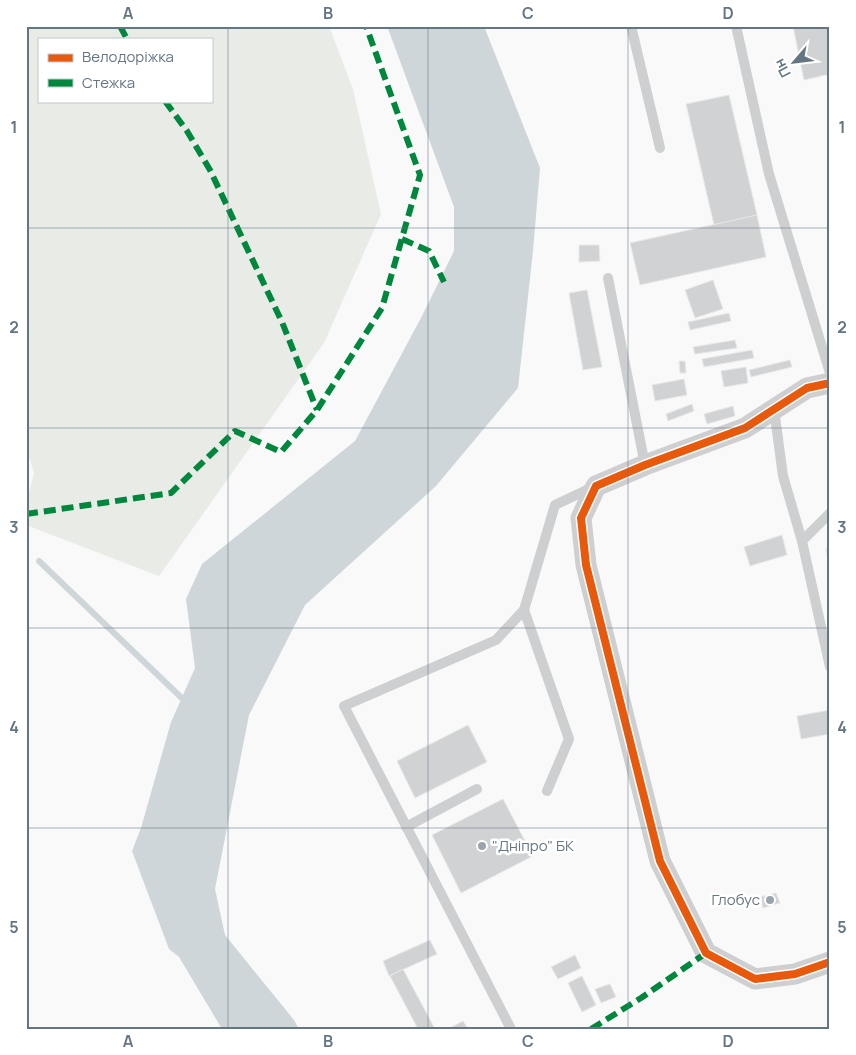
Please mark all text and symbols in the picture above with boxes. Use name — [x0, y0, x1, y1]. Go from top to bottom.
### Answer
text: A — [123, 2, 134, 24]
text: B — [323, 2, 333, 24]
text: C — [522, 2, 534, 24]
text: D — [722, 2, 734, 24]
legend — [38, 38, 212, 102]
north arrow — [768, 38, 818, 88]
text: Велодоріжка — [82, 46, 174, 67]
text: Пн — [769, 56, 795, 81]
text: Стежка — [82, 72, 135, 93]
text: 1 — [10, 116, 18, 138]
text: 1 — [838, 116, 846, 138]
text: 2 — [9, 316, 19, 338]
text: 2 — [837, 316, 847, 338]
text: 3 — [9, 516, 19, 538]
text: 3 — [837, 516, 847, 538]
text: 4 — [9, 716, 19, 738]
text: 4 — [837, 716, 847, 738]
place label: "Дніпро" БК — [492, 835, 574, 856]
marker: "Дніпро" БК — [476, 840, 488, 852]
place label: Глобус — [711, 889, 760, 910]
marker: Глобус — [764, 894, 776, 906]
text: 5 — [9, 916, 19, 938]
text: 5 — [837, 916, 847, 938]
text: A — [123, 1030, 134, 1052]
text: B — [323, 1030, 333, 1052]
text: C — [522, 1030, 534, 1052]
text: D — [722, 1030, 734, 1052]

